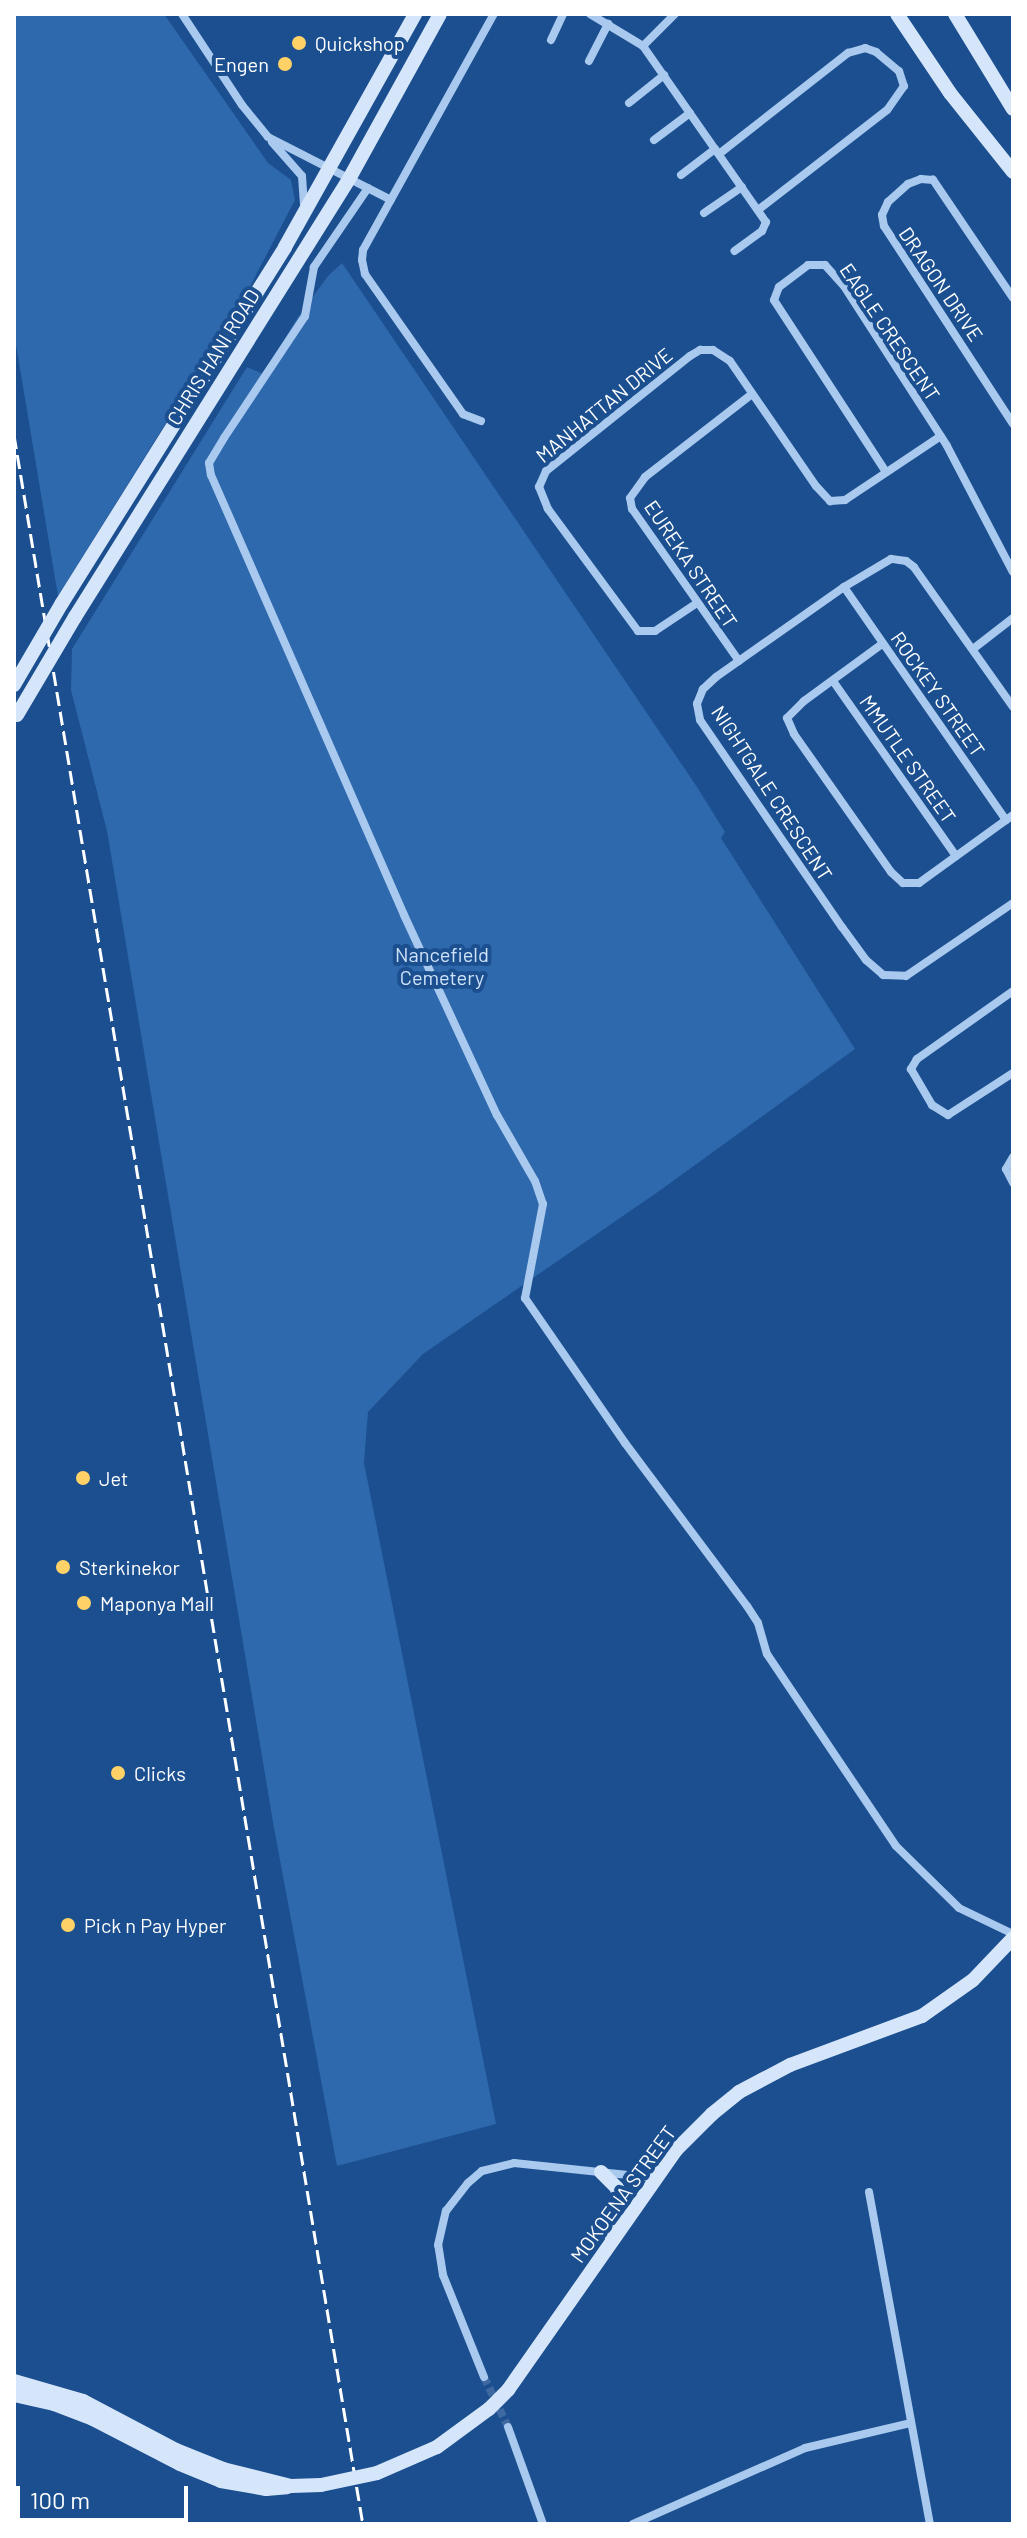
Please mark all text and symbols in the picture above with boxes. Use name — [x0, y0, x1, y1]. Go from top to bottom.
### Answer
place label: Quickshop — [315, 31, 405, 55]
marker: Quickshop — [290, 34, 308, 52]
place label: Engen — [214, 52, 269, 76]
marker: Engen — [276, 55, 294, 73]
street label: DRAGON DRIVE — [894, 222, 988, 346]
street label: EAGLE CRESCENT — [835, 259, 945, 405]
street label: CHRIS HANI ROAD — [162, 285, 264, 429]
street label: MANHATTAN DRIVE — [531, 343, 677, 467]
street label: EUREKA STREET — [639, 496, 743, 632]
street label: ROCKEY STREET — [886, 627, 990, 761]
street label: MMUTLE STREET — [855, 690, 961, 828]
street label: NIGHTGALE CRESCENT — [706, 701, 838, 885]
park label: Nancefield Cemetery — [395, 943, 489, 990]
place label: Jet — [99, 1466, 128, 1490]
marker: Jet — [74, 1469, 92, 1487]
place label: Sterkinekor — [79, 1555, 180, 1579]
marker: Sterkinekor — [54, 1558, 72, 1576]
place label: Maponya Mall — [100, 1591, 214, 1615]
marker: Maponya Mall — [75, 1594, 93, 1612]
place label: Clicks — [134, 1761, 186, 1785]
marker: Clicks — [109, 1764, 127, 1782]
place label: Pick n Pay Hyper — [84, 1913, 226, 1937]
marker: Pick n Pay Hyper — [59, 1916, 77, 1934]
street label: MOKOENA STREET — [565, 2121, 681, 2267]
scale bar — [20, 2470, 192, 2520]
text: 100 m — [30, 2485, 90, 2514]

